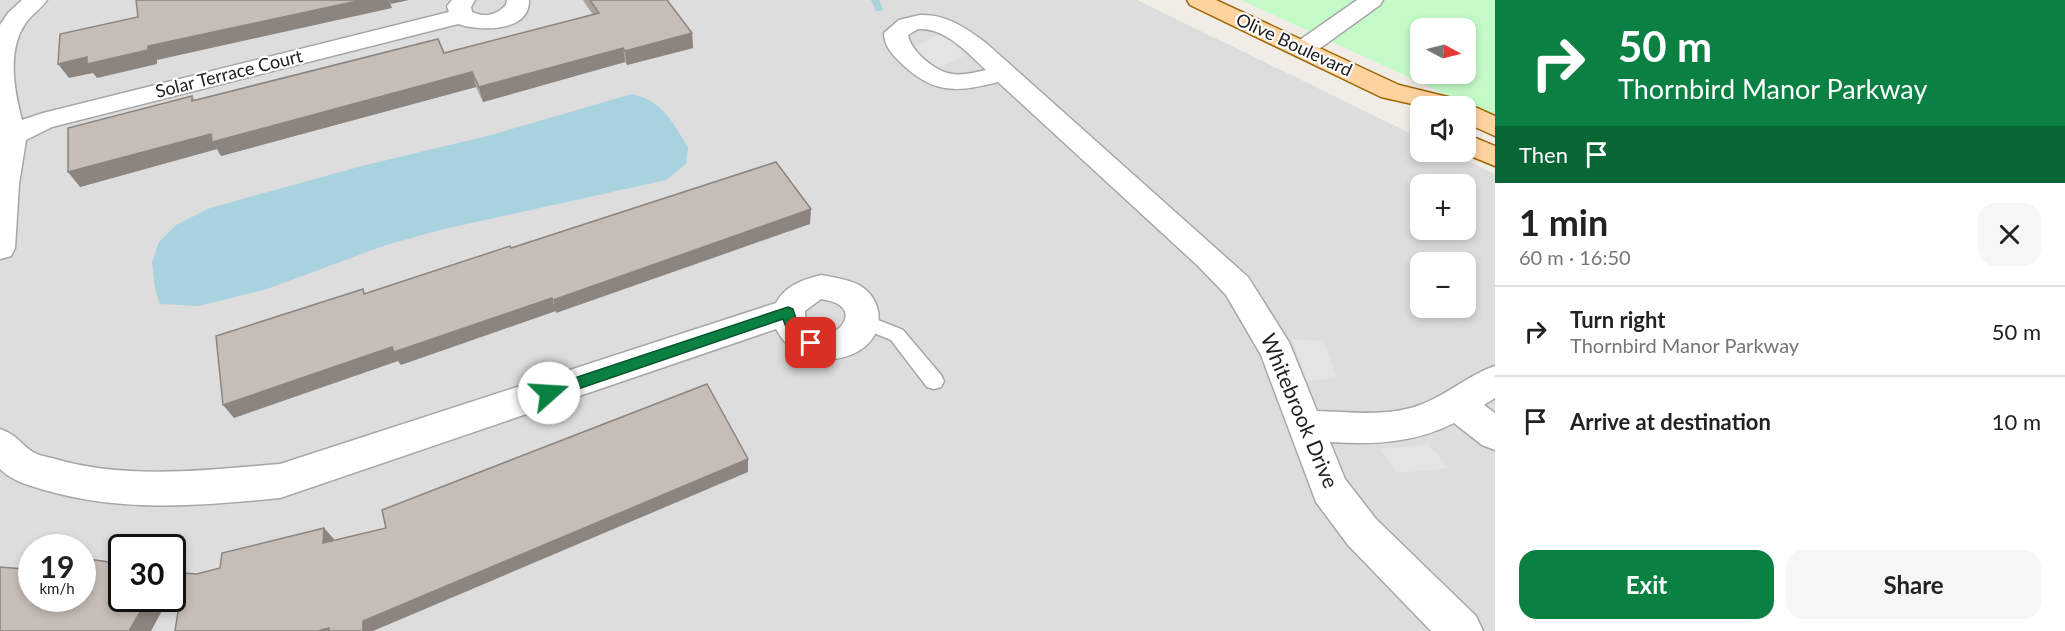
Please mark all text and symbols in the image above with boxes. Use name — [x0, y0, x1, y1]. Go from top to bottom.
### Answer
street label: Olive Boulevard — [1233, 8, 1356, 81]
north arrow — [1410, 18, 1476, 84]
map controls — [1410, 18, 1476, 318]
text: 50 m — [1618, 21, 1712, 71]
icon: right — [1519, 24, 1597, 102]
street label: Solar Terrace Court — [153, 44, 305, 102]
text: Thornbird Manor Parkway — [1618, 72, 1927, 105]
button: sound — [1410, 96, 1476, 162]
icon: arrive — [1580, 138, 1613, 171]
text: Then — [1519, 141, 1568, 168]
button: + — [1410, 174, 1476, 240]
text: 1 min — [1519, 200, 1608, 244]
button: close — [1978, 203, 2041, 266]
text: 60 m · 16:50 — [1519, 245, 1631, 269]
button: − — [1410, 252, 1476, 318]
text: Turn right — [1570, 306, 1665, 333]
icon: right — [1519, 315, 1552, 348]
pin — [785, 317, 836, 368]
text: 50 m — [1992, 318, 2041, 345]
icon: arrive — [794, 326, 827, 359]
street label: Whitebrook Drive — [1256, 329, 1344, 492]
text: Thornbird Manor Parkway — [1570, 333, 1799, 357]
position arrow — [517, 361, 581, 425]
icon: arrive — [1519, 405, 1552, 438]
text: Arrive at destination — [1570, 408, 1771, 435]
text: 10 m — [1992, 408, 2041, 435]
speed limit sign: 30 — [108, 534, 186, 612]
text: 19 — [40, 548, 74, 584]
button: Exit — [1519, 550, 1774, 619]
button: Share — [1786, 550, 2041, 619]
text: km/h — [39, 579, 75, 597]

